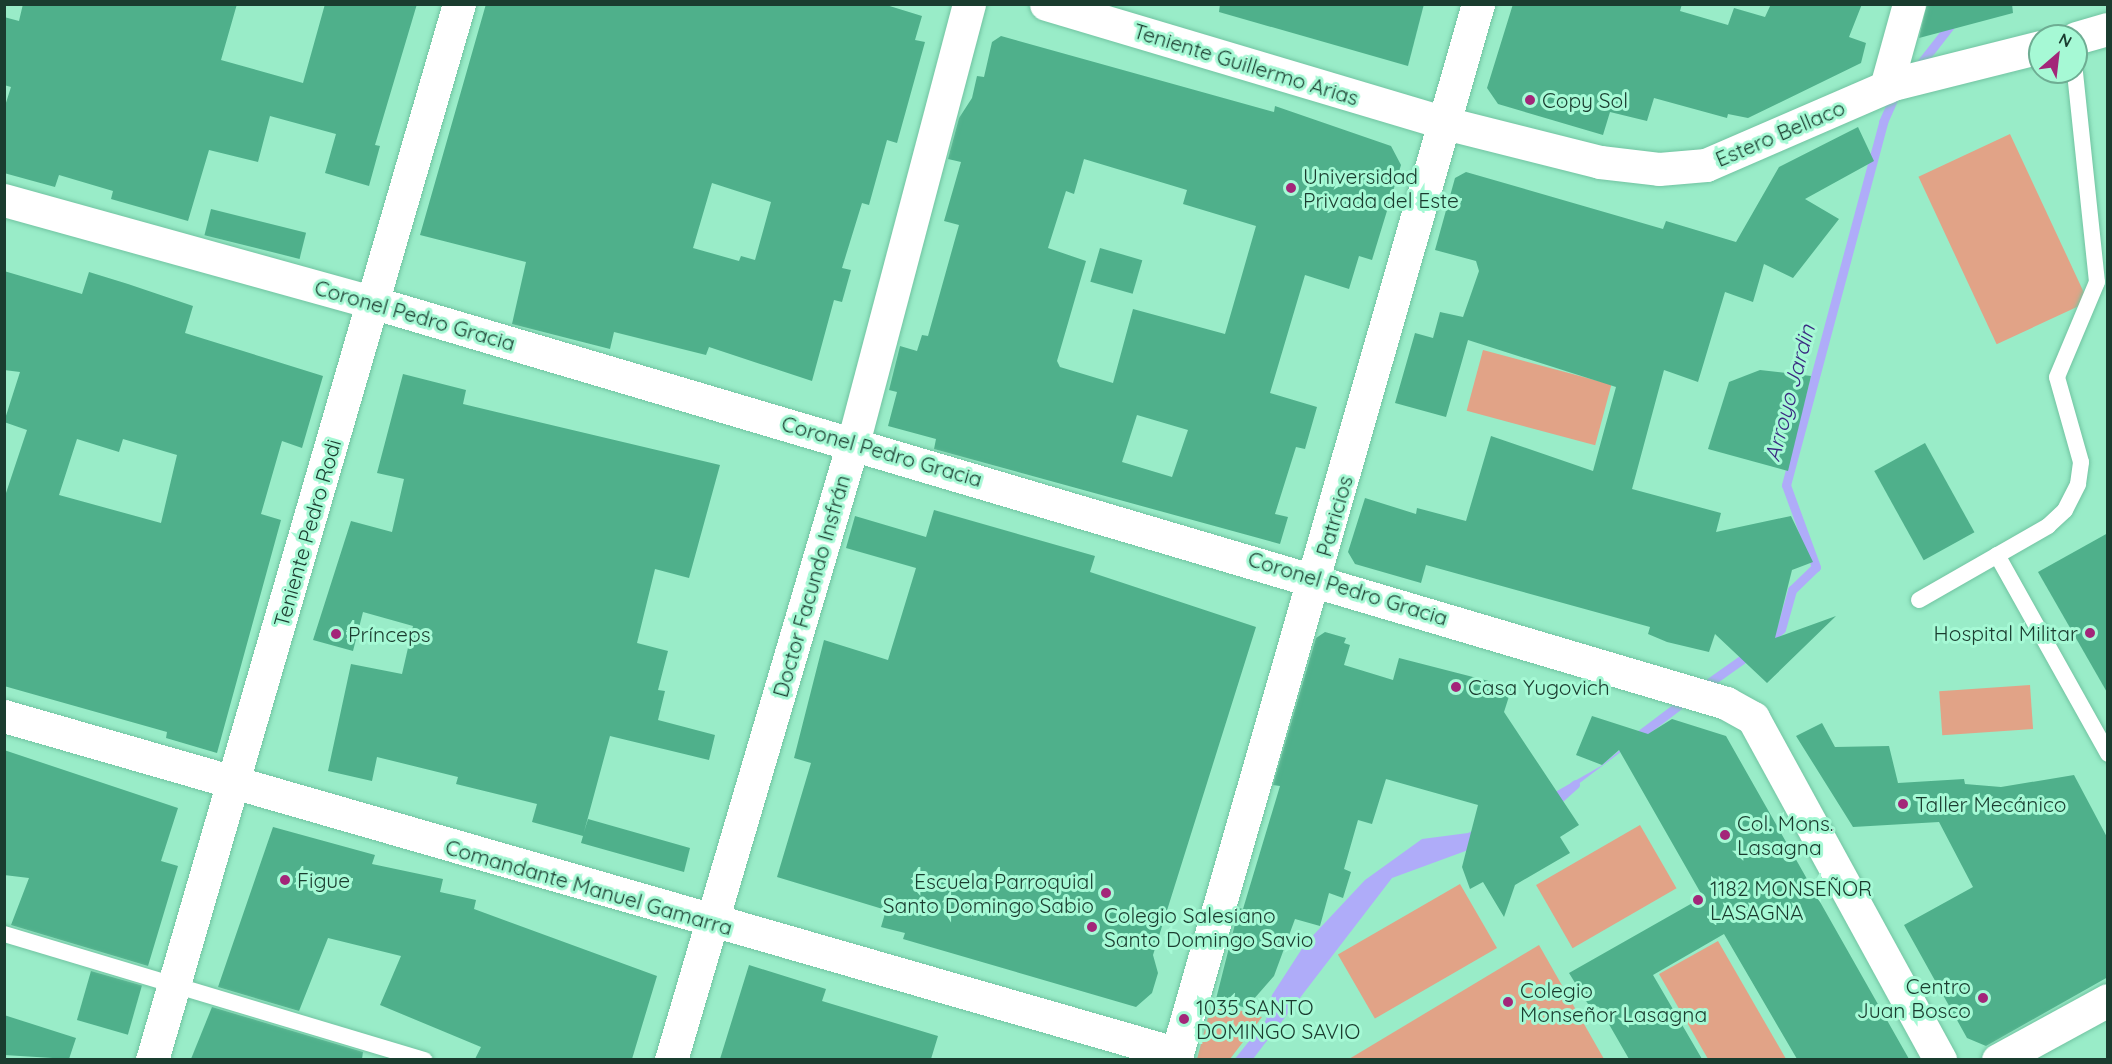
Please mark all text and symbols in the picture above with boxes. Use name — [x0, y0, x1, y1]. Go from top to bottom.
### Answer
street label: Teniente Guillermo Arias — [1130, 18, 1362, 110]
north arrow — [2028, 24, 2088, 84]
text: N — [2056, 28, 2075, 51]
place label: Copy Sol — [1542, 87, 1628, 113]
marker: Copy Sol — [1523, 93, 1537, 107]
street label: Estero Bellaco — [1711, 94, 1849, 172]
place label: Universidad Privada del Este — [1303, 163, 1459, 213]
marker: Universidad Privada del Este — [1284, 181, 1298, 195]
street label: Coronel Pedro Gracia — [312, 274, 518, 356]
water label: Arroyo Jardin — [1759, 322, 1821, 464]
street label: Coronel Pedro Gracia — [779, 410, 985, 492]
street label: Teniente Pedro Rodi — [268, 436, 346, 630]
street label: Doctor Facundo Insfrán — [767, 472, 855, 700]
street label: Patricios — [1310, 473, 1358, 559]
street label: Coronel Pedro Gracia — [1245, 546, 1451, 630]
place label: Hospital Militar — [1934, 620, 2078, 646]
place label: Prínceps — [348, 621, 431, 647]
marker: Hospital Militar — [2083, 626, 2097, 640]
marker: Prínceps — [329, 627, 343, 641]
place label: Casa Yugovich — [1468, 674, 1610, 700]
marker: Casa Yugovich — [1449, 680, 1463, 694]
place label: Taller Mecánico — [1915, 791, 2066, 817]
marker: Taller Mecánico — [1896, 797, 1910, 811]
place label: Col. Mons. Lasagna — [1737, 810, 1834, 860]
marker: Col. Mons. Lasagna — [1718, 828, 1732, 842]
street label: Comandante Manuel Gamarra — [443, 834, 735, 940]
place label: Figue — [297, 867, 350, 893]
place label: Escuela Parroquial Santo Domingo Sabio — [883, 868, 1094, 918]
marker: Figue — [278, 873, 292, 887]
place label: 1182 MONSEÑOR LASAGNA — [1710, 875, 1872, 925]
marker: Escuela Parroquial Santo Domingo Sabio — [1099, 886, 1113, 900]
marker: 1182 MONSEÑOR LASAGNA — [1691, 893, 1705, 907]
place label: Colegio Salesiano Santo Domingo Savio — [1104, 902, 1313, 952]
marker: Colegio Salesiano Santo Domingo Savio — [1085, 920, 1099, 934]
place label: Centro Juan Bosco — [1857, 973, 1971, 1023]
place label: Colegio Monseñor Lasagna — [1520, 977, 1707, 1027]
marker: Centro Juan Bosco — [1976, 991, 1990, 1005]
place label: 1035 SANTO DOMINGO SAVIO — [1196, 994, 1360, 1044]
marker: Colegio Monseñor Lasagna — [1501, 995, 1515, 1009]
marker: 1035 SANTO DOMINGO SAVIO — [1177, 1012, 1191, 1026]

